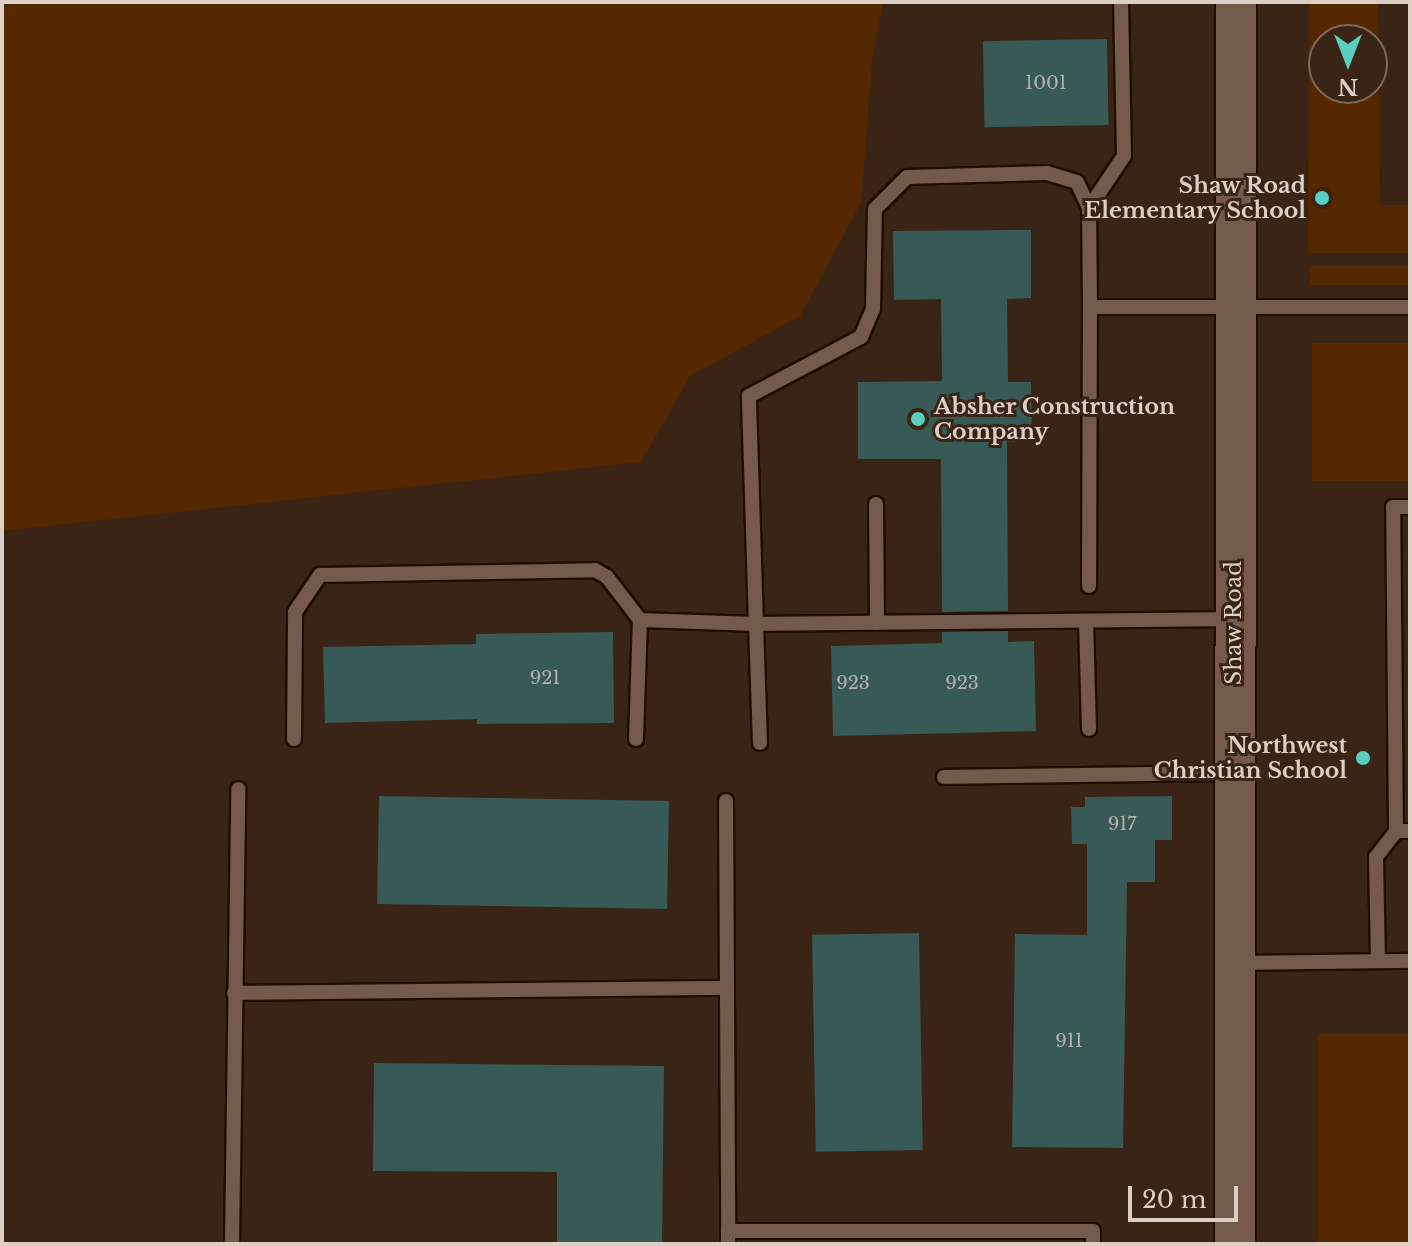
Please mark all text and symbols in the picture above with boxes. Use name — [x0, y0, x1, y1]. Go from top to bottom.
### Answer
north arrow — [1308, 24, 1388, 104]
house number: 1001 — [1025, 72, 1067, 94]
text: N — [1338, 73, 1358, 100]
place label: Shaw Road Elementary School — [1084, 172, 1306, 224]
marker: Shaw Road Elementary School — [1313, 189, 1331, 207]
place label: Absher Construction Company — [934, 393, 1175, 444]
marker: Absher Construction Company — [909, 410, 927, 428]
street label: Shaw Road — [1221, 561, 1247, 685]
house number: 921 — [530, 667, 560, 689]
house number: 923 — [836, 672, 870, 694]
house number: 923 — [945, 672, 979, 694]
place label: Northwest Christian School — [1154, 732, 1347, 784]
marker: Northwest Christian School — [1354, 749, 1372, 767]
house number: 917 — [1108, 813, 1136, 835]
house number: 911 — [1055, 1030, 1083, 1052]
scale bar — [1132, 1170, 1242, 1220]
text: 20 m — [1142, 1185, 1207, 1214]

